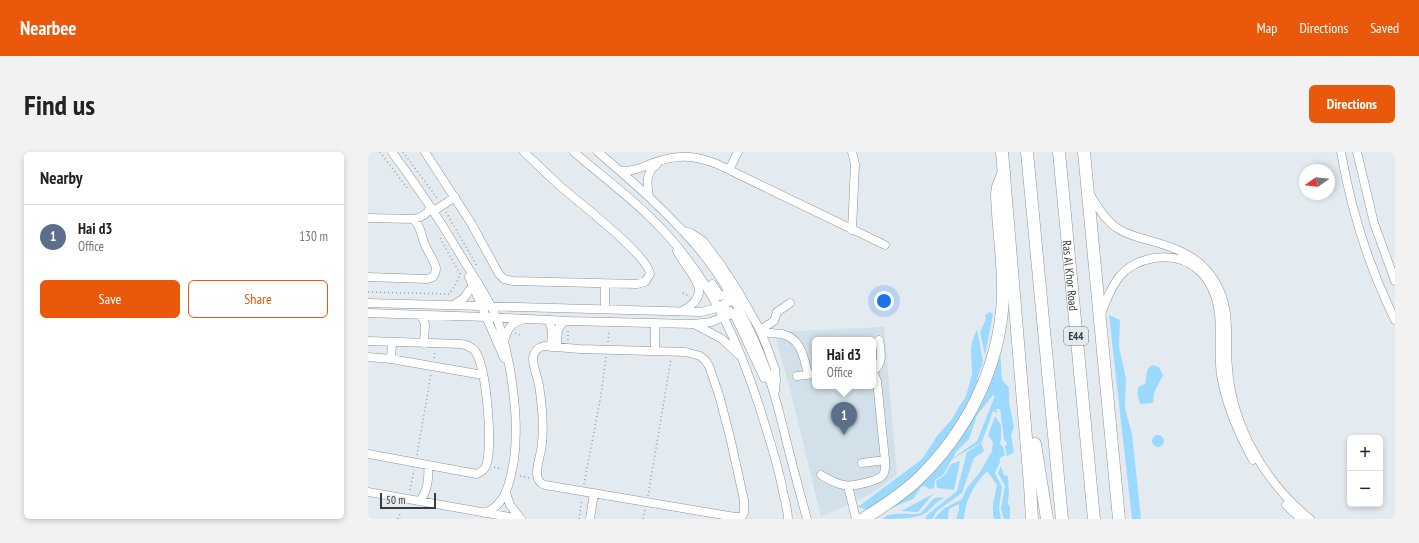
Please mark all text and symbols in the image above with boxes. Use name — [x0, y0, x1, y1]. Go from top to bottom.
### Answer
text: Nearbee — [20, 16, 77, 40]
text: Map — [1257, 19, 1277, 37]
text: Directions — [1299, 19, 1348, 37]
text: Saved — [1370, 19, 1399, 37]
button: Directions — [1309, 85, 1395, 123]
text: Find us — [24, 86, 95, 123]
north arrow — [1299, 164, 1335, 200]
text: Nearby — [40, 167, 83, 189]
text: Hai d3 — [78, 219, 113, 238]
text: 1 — [50, 228, 56, 245]
text: 130 m — [299, 228, 328, 245]
text: Office — [78, 238, 104, 255]
street label: Ras Al Khor Road — [1060, 240, 1082, 311]
button: Save — [40, 280, 180, 318]
button: Share — [188, 280, 328, 318]
your location — [874, 291, 894, 311]
road number: E44 — [1064, 327, 1088, 345]
popup — [812, 337, 876, 389]
text: Hai d3 — [827, 345, 861, 364]
text: Office — [827, 364, 853, 381]
pin: 1 — [831, 402, 857, 435]
map controls — [1347, 435, 1383, 507]
button: + — [1347, 435, 1383, 471]
button: − — [1347, 471, 1383, 507]
scale bar — [380, 491, 436, 510]
text: 50 m — [386, 493, 405, 507]

